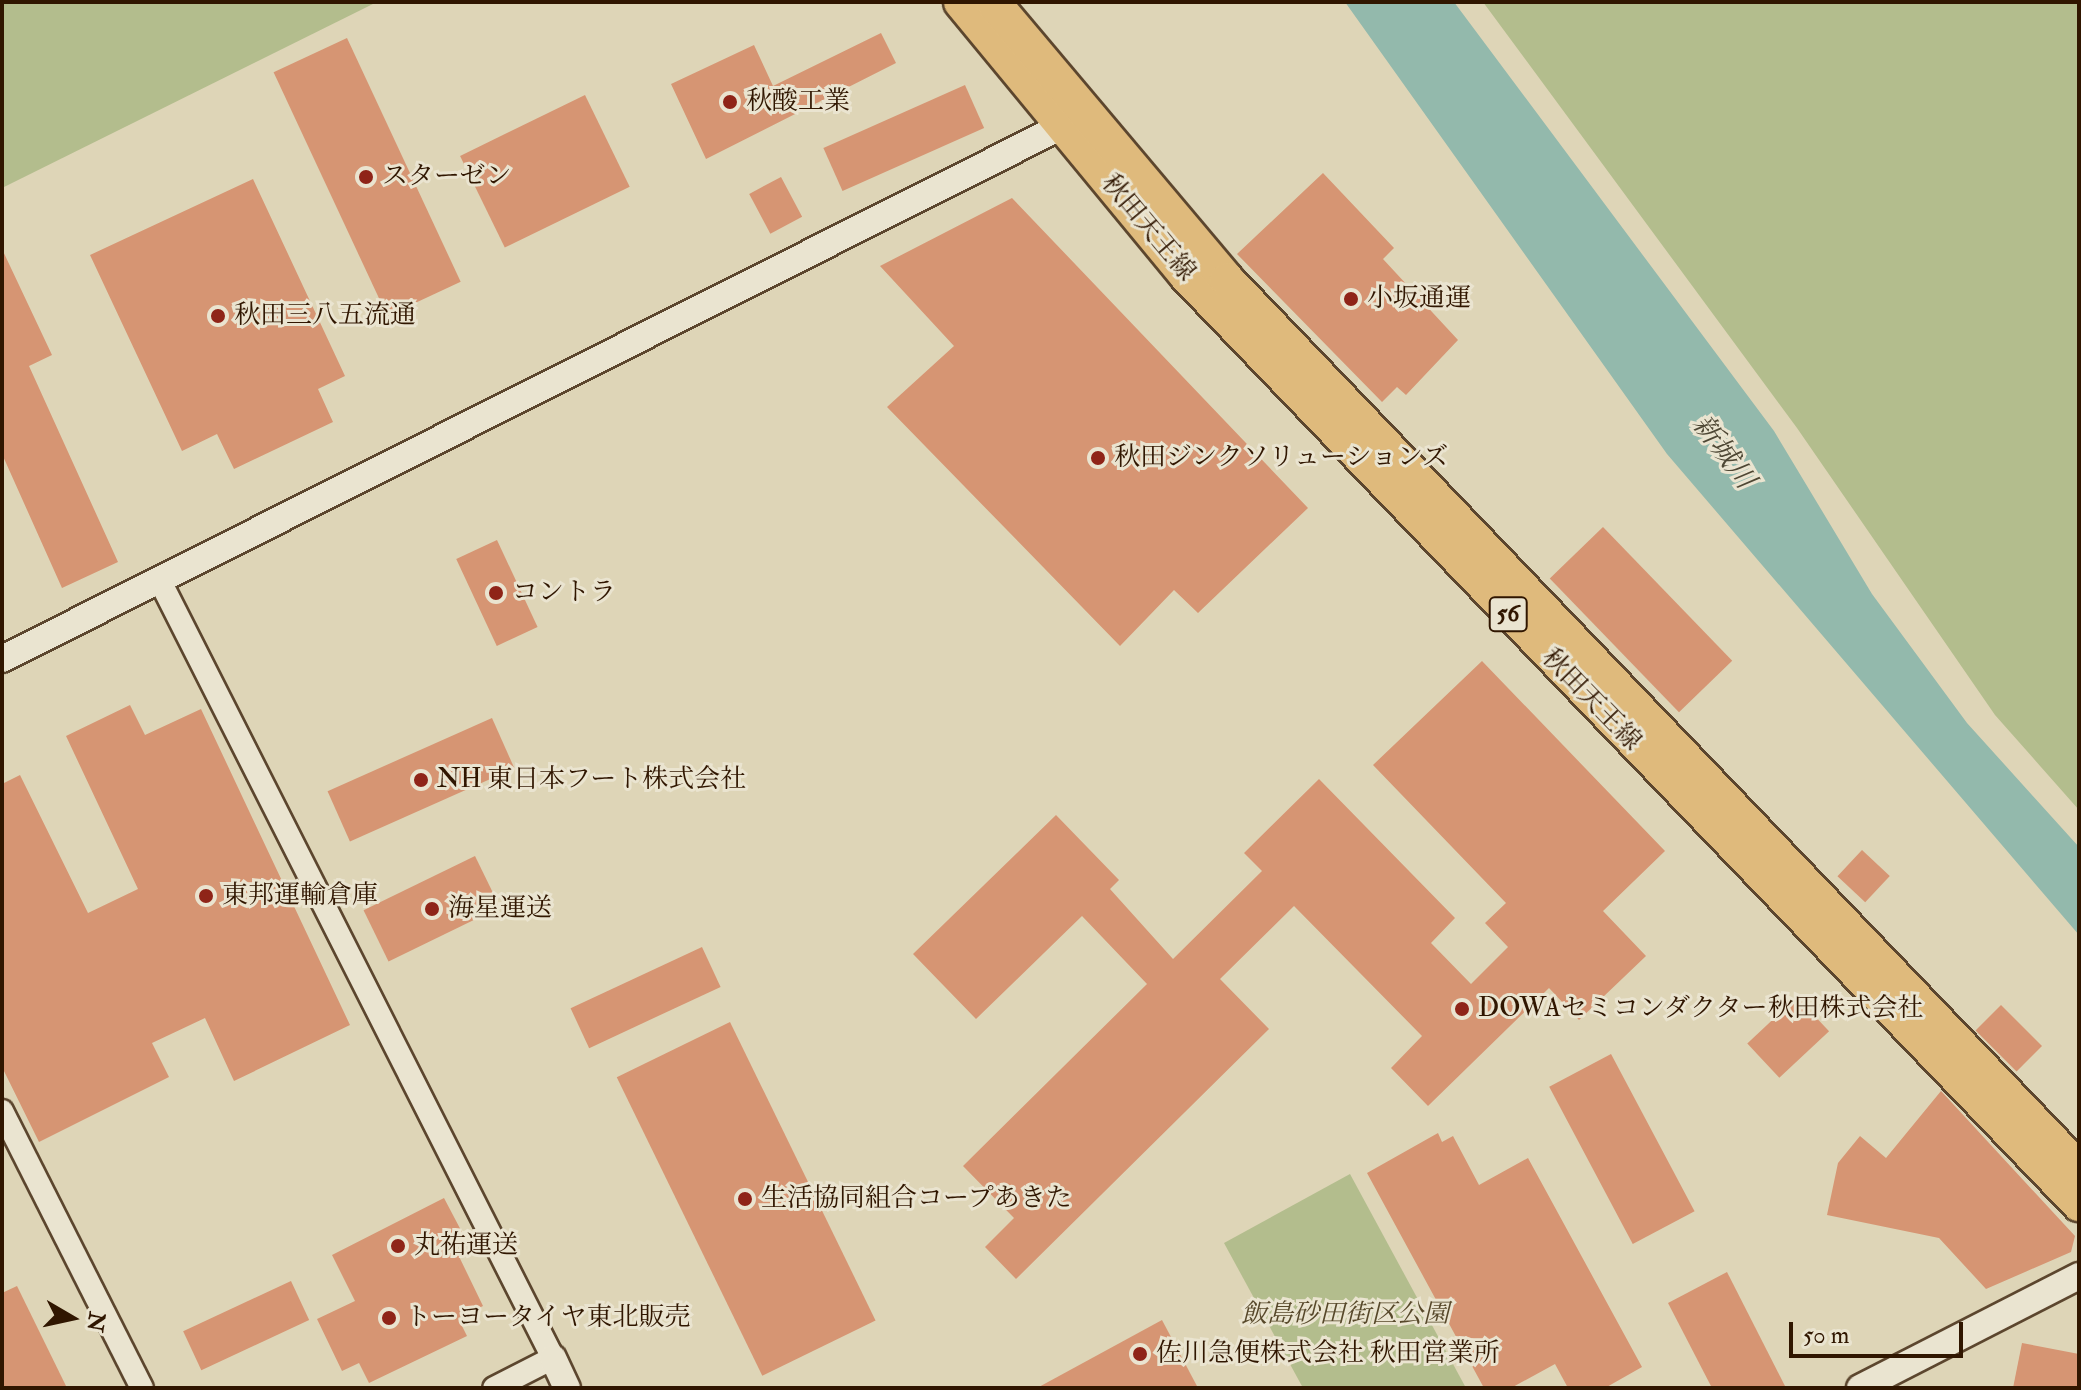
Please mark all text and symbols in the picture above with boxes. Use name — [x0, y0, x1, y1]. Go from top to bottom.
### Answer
place label: 秋酸工業 — [746, 86, 850, 118]
marker: 秋酸工業 — [721, 93, 739, 111]
place label: スターゼン — [382, 161, 512, 193]
marker: スターゼン — [357, 168, 375, 186]
street label: 秋田天王線 — [1094, 168, 1202, 288]
place label: 小坂通運 — [1367, 283, 1471, 315]
marker: 小坂通運 — [1342, 290, 1360, 308]
place label: 秋田三八五流通 — [234, 300, 416, 332]
marker: 秋田三八五流通 — [209, 307, 227, 325]
water label: 新城川 — [1684, 408, 1762, 496]
place label: 秋田ジンクソリューションズ — [1114, 442, 1452, 474]
marker: 秋田ジンクソリューションズ — [1089, 449, 1107, 467]
place label: コントラ — [512, 577, 616, 609]
marker: コントラ — [487, 584, 505, 602]
road number: 56 — [1488, 594, 1528, 634]
street label: 秋田天王線 — [1535, 642, 1647, 758]
place label: NH 東日本フート株式会社 — [437, 764, 746, 796]
marker: NH 東日本フート株式会社 — [412, 771, 430, 789]
place label: 東邦運輸倉庫 — [222, 880, 378, 912]
marker: 東邦運輸倉庫 — [197, 887, 215, 905]
place label: 海星運送 — [448, 893, 552, 925]
marker: 海星運送 — [423, 900, 441, 918]
place label: DOWAセミコンダクター秋田株式会社 — [1478, 993, 1925, 1025]
marker: DOWAセミコンダクター秋田株式会社 — [1453, 1000, 1471, 1018]
place label: 生活協同組合コープあきた — [761, 1183, 1073, 1215]
marker: 生活協同組合コープあきた — [736, 1190, 754, 1208]
place label: 丸祐運送 — [414, 1230, 518, 1262]
marker: 丸祐運送 — [389, 1237, 407, 1255]
north arrow — [32, 1278, 112, 1358]
park label: 飯島砂田街区公園 — [1241, 1299, 1449, 1331]
place label: トーヨータイヤ東北販売 — [405, 1302, 691, 1334]
scale bar — [1793, 1306, 1967, 1356]
marker: トーヨータイヤ東北販売 — [380, 1309, 398, 1327]
text: N — [80, 1310, 111, 1334]
text: 50 m — [1803, 1320, 1849, 1351]
place label: 佐川急便株式会社 秋田営業所 — [1156, 1338, 1499, 1370]
marker: 佐川急便株式会社 秋田営業所 — [1131, 1345, 1149, 1363]

